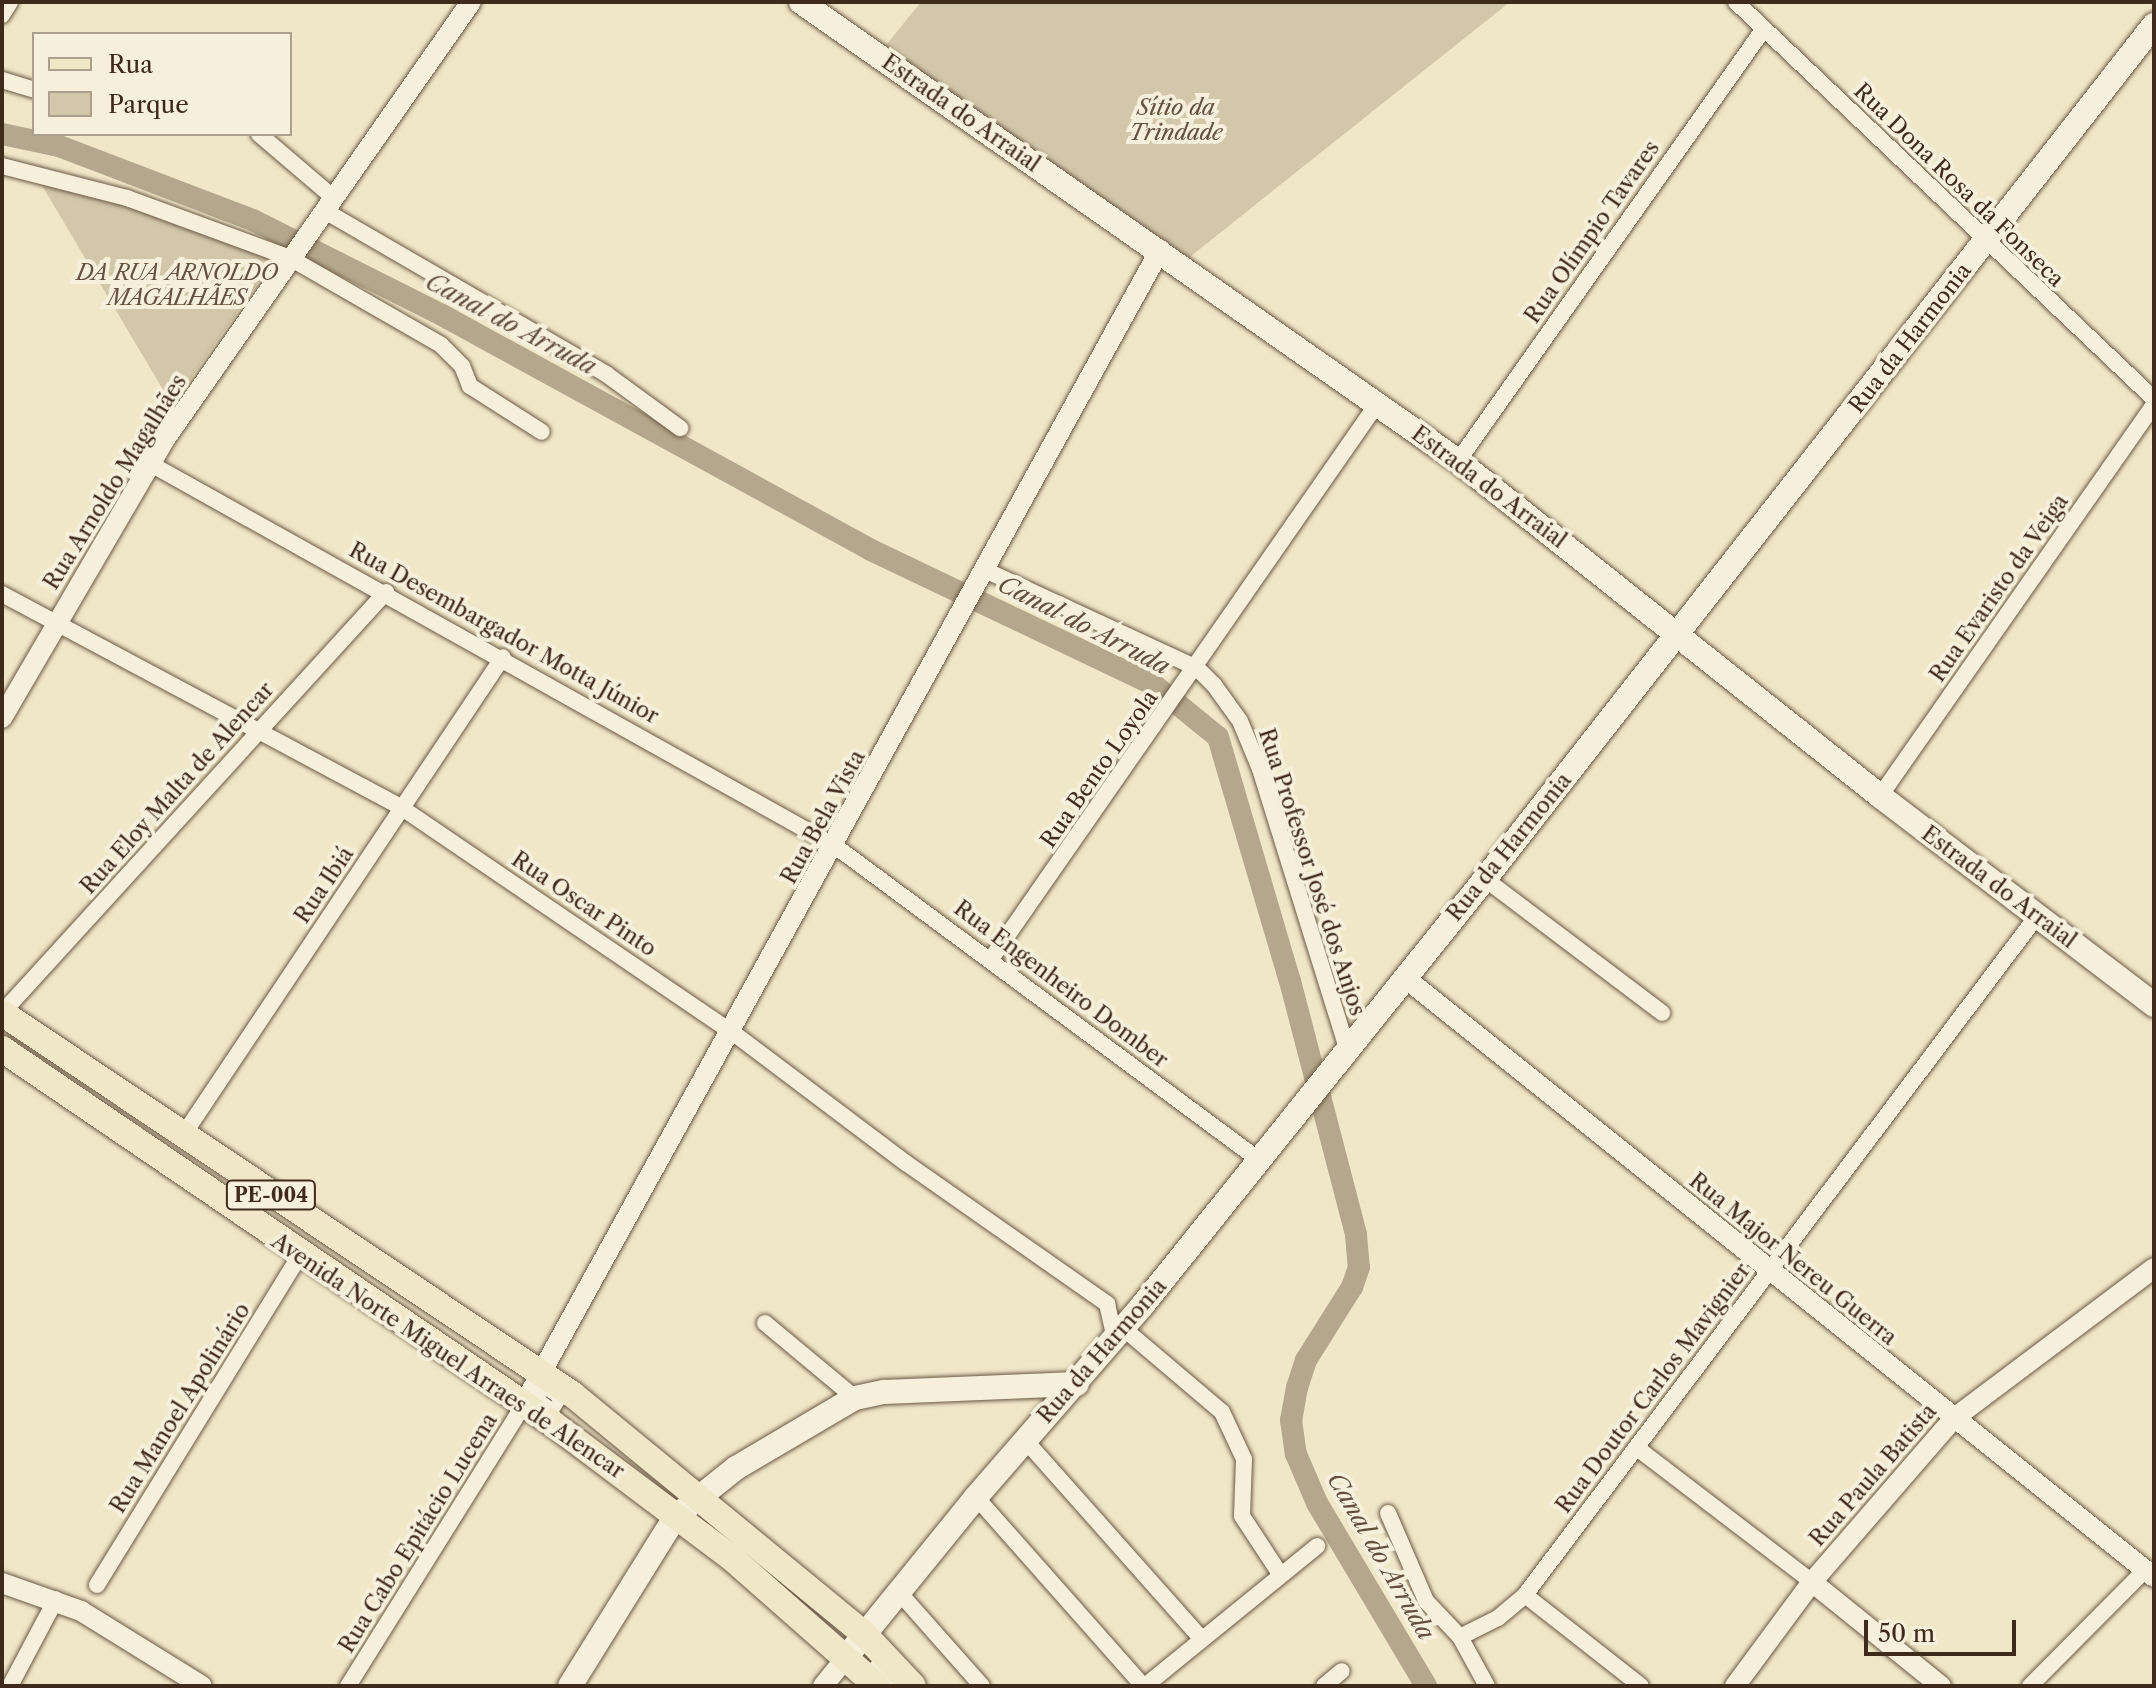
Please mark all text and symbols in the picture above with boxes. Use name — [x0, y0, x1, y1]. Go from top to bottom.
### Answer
legend — [32, 32, 292, 136]
street label: Estrada do Arraial — [876, 48, 1046, 178]
text: Rua — [108, 50, 153, 79]
street label: Rua Dona Rosa da Fonseca — [1848, 77, 2070, 293]
text: Parque — [108, 90, 189, 119]
park label: Sítio da Trindade — [1129, 94, 1223, 146]
street label: Rua Olímpio Tavares — [1519, 135, 1665, 329]
street label: Rua da Harmonia — [1843, 258, 1977, 418]
park label: DA RUA ARNOLDO MAGALHÃES — [76, 259, 278, 310]
water label: Canal do Arruda — [421, 267, 601, 381]
street label: Rua Arnoldo Magalhães — [38, 369, 192, 595]
street label: Estrada do Arraial — [1406, 420, 1572, 554]
street label: Rua Evaristo da Veiga — [1924, 488, 2074, 688]
street label: Rua Desembargador Motta Júnior — [344, 536, 664, 730]
water label: Canal do Arruda — [993, 569, 1175, 681]
street label: Rua Eloy Malta de Alencar — [74, 676, 280, 900]
street label: Rua Bento Loyola — [1035, 685, 1163, 853]
street label: Rua Professor José dos Anjos — [1253, 724, 1371, 1020]
street label: Rua Bela Vista — [775, 745, 871, 889]
street label: Rua da Harmonia — [1441, 767, 1577, 927]
street label: Estrada do Arraial — [1916, 820, 2082, 954]
street label: Rua Ibiá — [289, 842, 359, 928]
street label: Rua Oscar Pinto — [506, 846, 662, 962]
street label: Rua Engenheiro Domber — [949, 895, 1173, 1073]
street label: Rua Major Nereu Guerra — [1684, 1167, 1902, 1351]
road number: PE-004 — [225, 1179, 317, 1211]
street label: Avenida Norte Miguel Arraes de Alencar — [266, 1227, 630, 1485]
street label: Rua Doutor Carlos Mavignier — [1550, 1257, 1756, 1519]
street label: Rua da Harmonia — [1032, 1273, 1172, 1429]
street label: Rua Manoel Apolinário — [104, 1297, 256, 1519]
street label: Rua Paula Batista — [1804, 1398, 1942, 1552]
street label: Rua Cabo Epitácio Lucena — [333, 1408, 503, 1658]
water label: Canal do Arruda — [1321, 1467, 1441, 1645]
scale bar — [1868, 1604, 2020, 1654]
text: 50 m — [1878, 1619, 1935, 1648]

